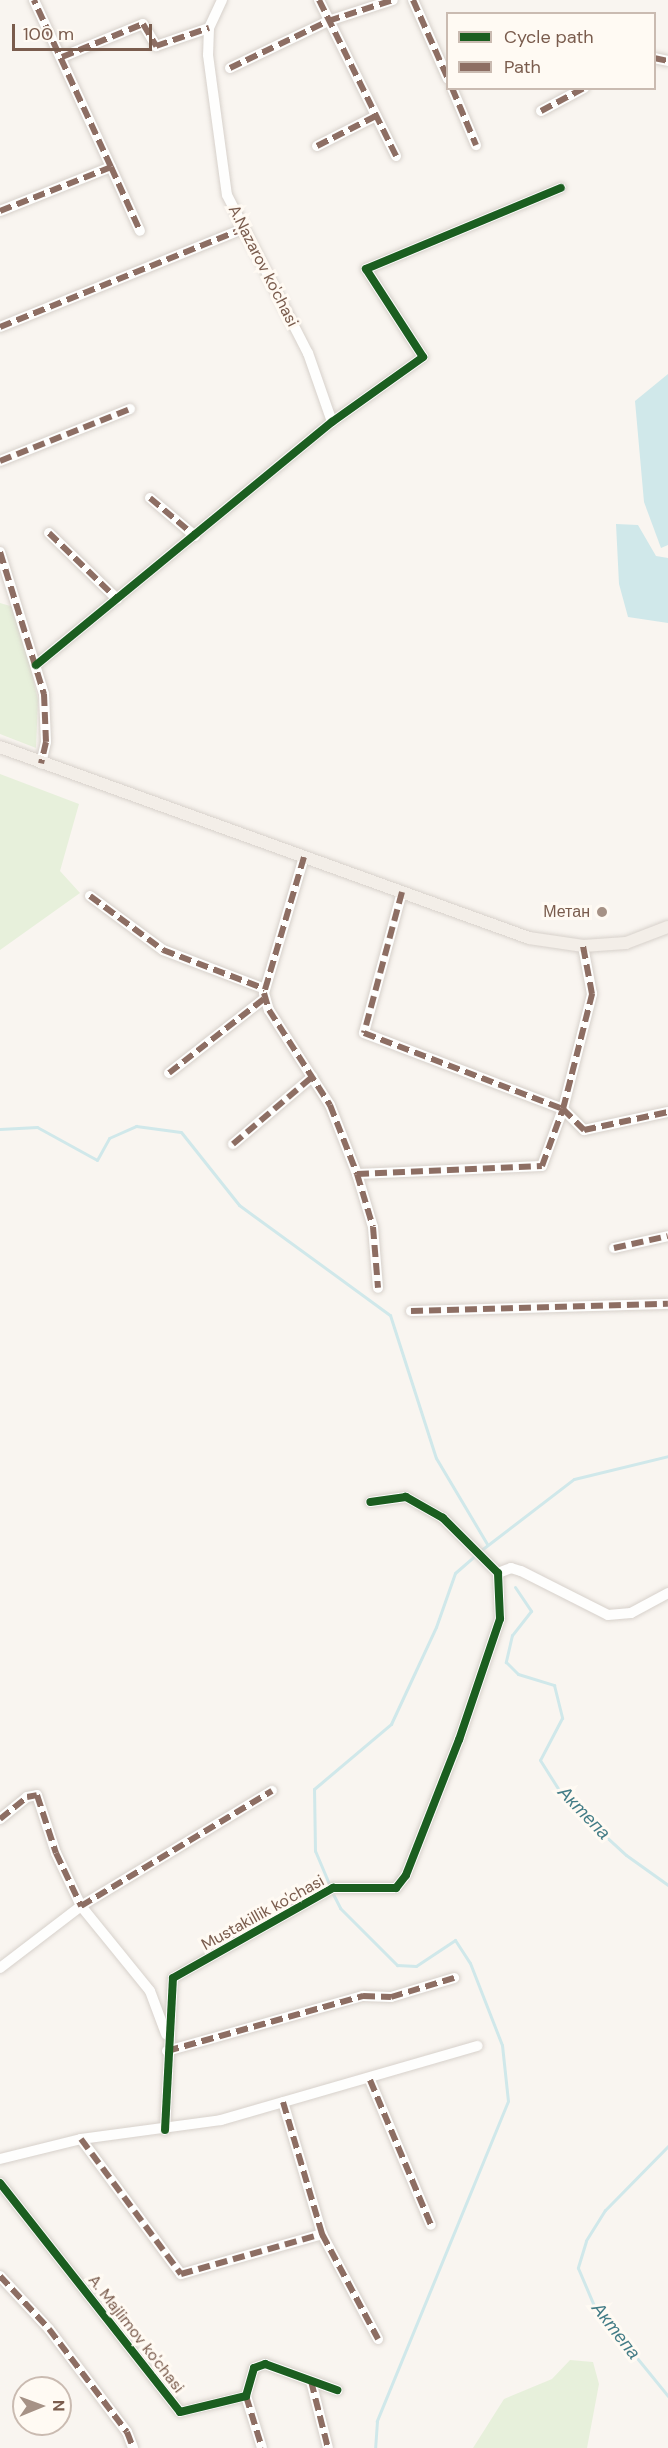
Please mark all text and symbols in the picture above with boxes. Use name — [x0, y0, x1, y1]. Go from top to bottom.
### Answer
scale bar — [15, 12, 154, 50]
legend — [446, 12, 656, 90]
text: 100 m — [23, 22, 74, 46]
text: Cycle path — [504, 25, 594, 49]
text: Path — [504, 55, 541, 79]
street label: A.Nazarov ko'chasi — [224, 202, 302, 330]
place label: Метан — [543, 902, 590, 922]
marker: Метан — [595, 905, 609, 919]
water label: Актепа — [553, 1782, 615, 1844]
street label: Mustakillik ko'chasi — [198, 1871, 328, 1955]
street label: A. Majlimov ko'chasi — [84, 2271, 188, 2397]
water label: Актепа — [587, 2298, 645, 2364]
north arrow — [12, 2376, 72, 2436]
text: N — [48, 2400, 69, 2412]

